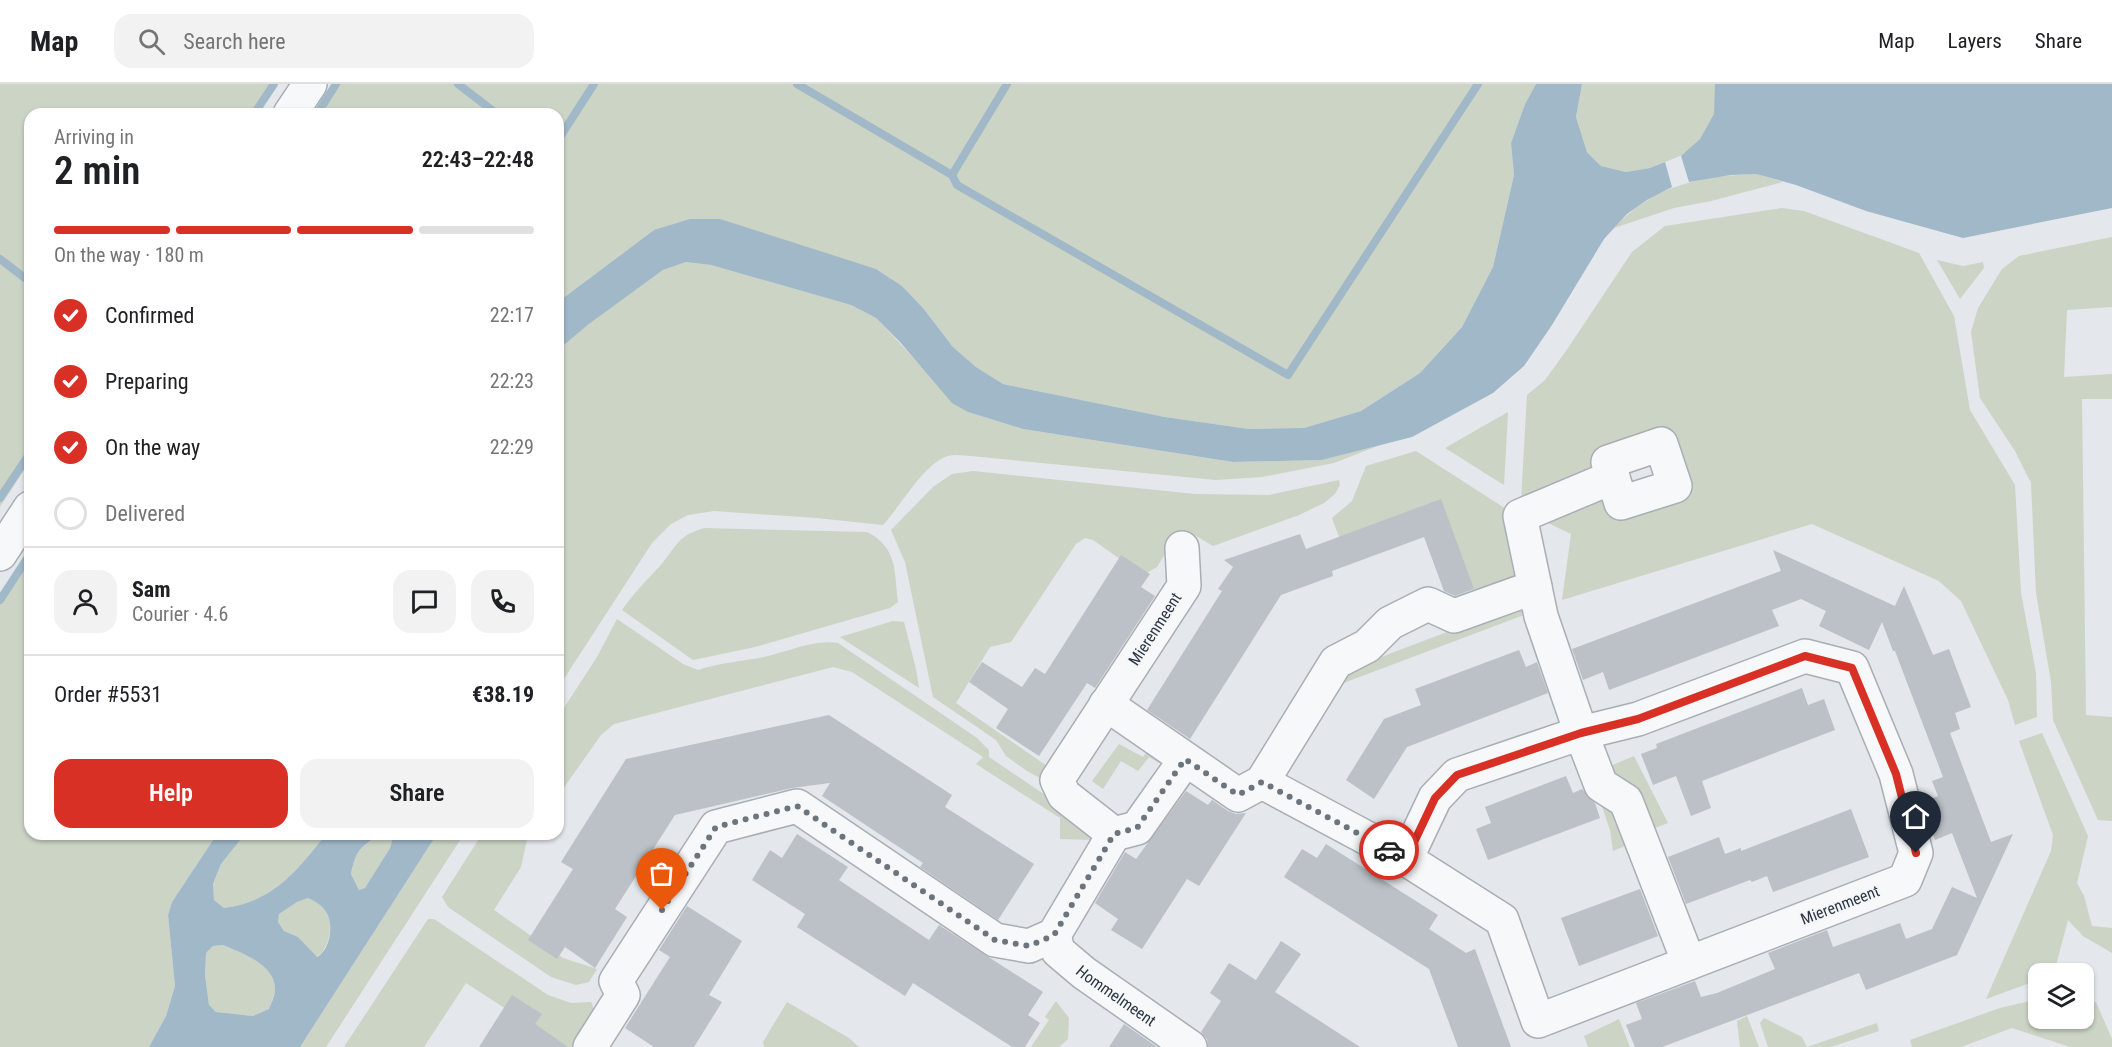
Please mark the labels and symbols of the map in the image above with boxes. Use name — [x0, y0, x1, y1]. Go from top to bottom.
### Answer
street label: Mierenmeent — [1124, 589, 1186, 669]
pin — [1890, 791, 1941, 853]
courier — [1359, 820, 1419, 880]
pin — [636, 848, 687, 910]
street label: Mierenmeent — [1798, 881, 1882, 929]
street label: Hommelmeent — [1073, 961, 1160, 1030]

